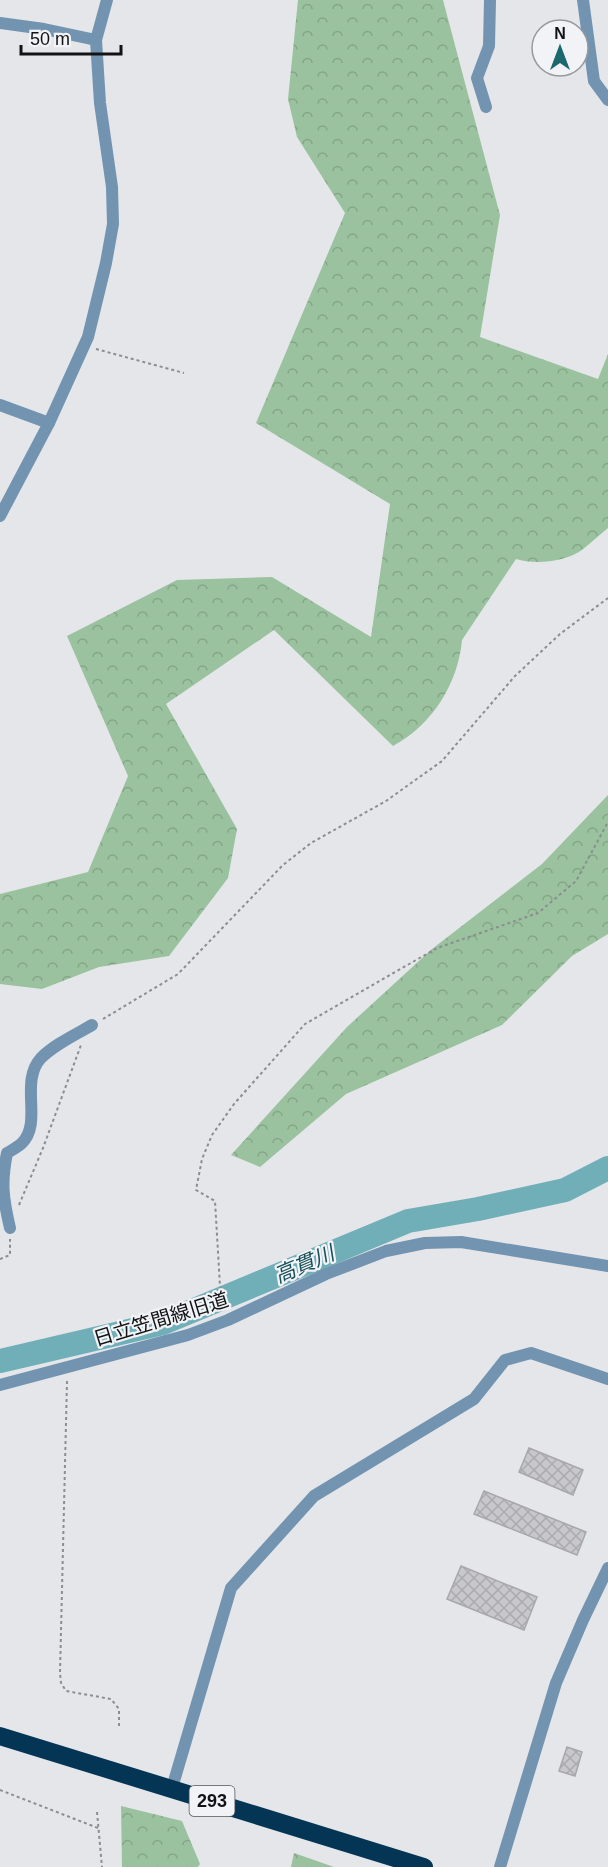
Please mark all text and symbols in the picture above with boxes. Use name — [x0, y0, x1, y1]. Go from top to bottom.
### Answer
scale bar — [21, 18, 122, 56]
north arrow — [530, 18, 590, 78]
text: N — [554, 25, 566, 42]
text: 50 m — [30, 29, 70, 49]
water label: 高貫川 — [271, 1240, 339, 1287]
street label: 日立笠間線旧道 — [91, 1288, 231, 1350]
road number: 293 — [190, 1786, 234, 1816]

